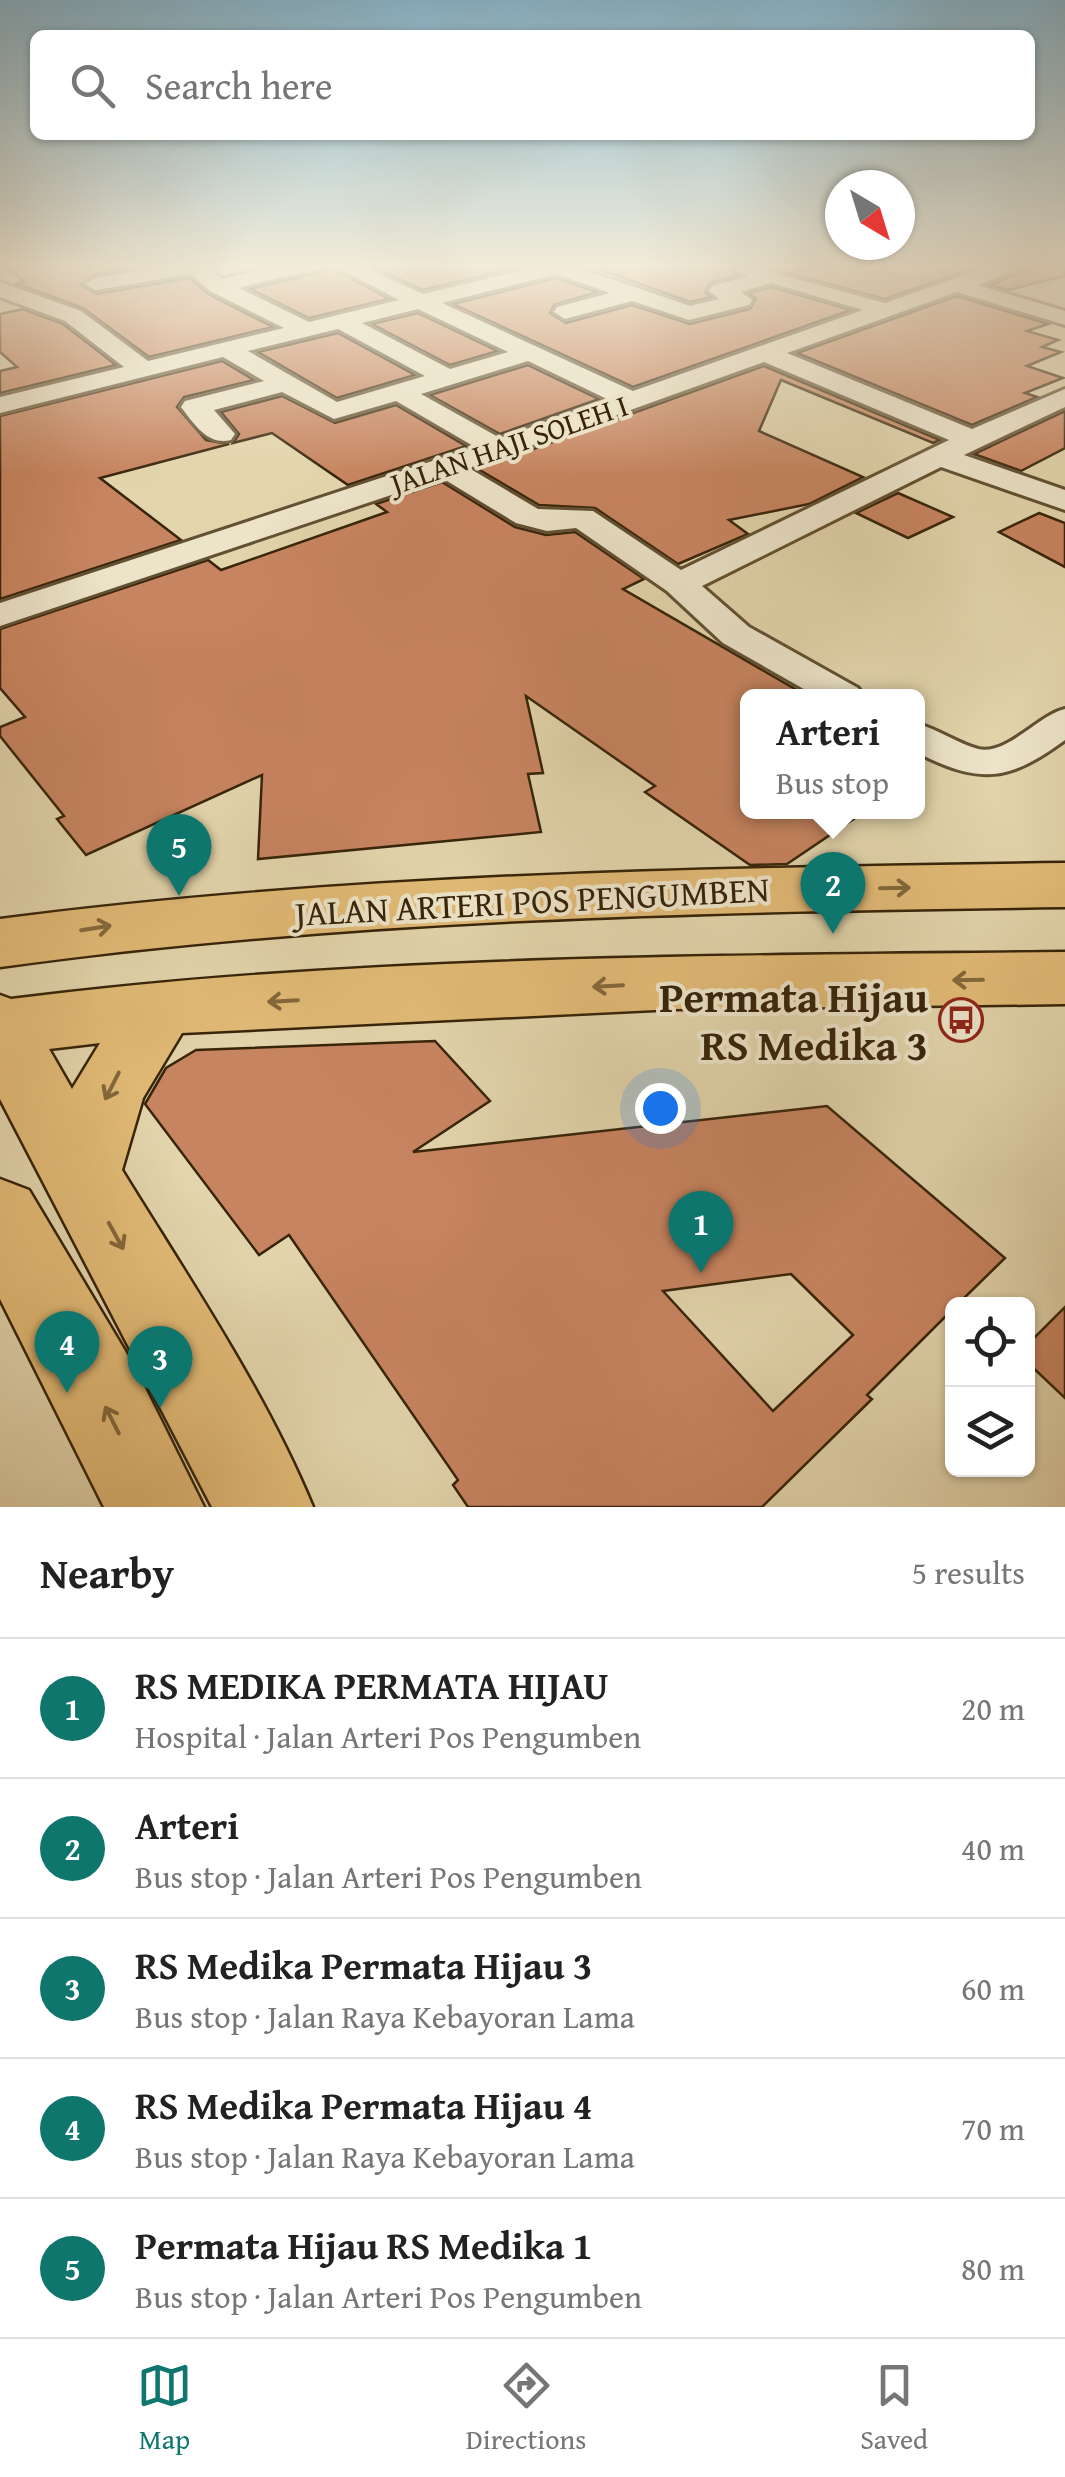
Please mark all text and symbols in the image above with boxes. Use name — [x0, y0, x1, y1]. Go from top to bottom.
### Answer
search box — [30, 30, 1035, 140]
text: Search here — [145, 57, 333, 113]
icon: search — [65, 58, 120, 113]
north arrow — [825, 170, 915, 260]
street label: JALAN HAJI SOLEH I — [381, 383, 634, 507]
popup — [740, 689, 925, 819]
text: Arteri — [776, 703, 880, 759]
text: Bus stop — [776, 759, 889, 806]
pin: 5 — [146, 814, 212, 896]
pin: 2 — [800, 852, 866, 934]
street label: JALAN ARTERI POS PENGUMBEN — [290, 863, 771, 939]
one-way arrow — [878, 878, 911, 898]
one-way arrow — [80, 919, 112, 937]
place label: Permata Hijau RS Medika 3 — [659, 966, 928, 1075]
one-way arrow — [952, 971, 984, 990]
one-way arrow — [592, 977, 624, 996]
one-way arrow — [267, 992, 300, 1011]
bus stop icon: Permata Hijau RS Medika 3 — [938, 997, 984, 1043]
one-way arrow — [102, 1071, 121, 1100]
your location — [635, 1083, 686, 1134]
pin: 1 — [668, 1190, 734, 1273]
one-way arrow — [106, 1221, 126, 1251]
map controls — [945, 1297, 1035, 1477]
button: locate — [945, 1297, 1035, 1387]
pin: 4 — [34, 1310, 100, 1393]
pin: 3 — [128, 1326, 192, 1408]
button: layers — [945, 1387, 1035, 1477]
one-way arrow — [101, 1405, 120, 1435]
text: Nearby — [40, 1542, 174, 1603]
text: 5 results — [912, 1549, 1025, 1596]
text: RS MEDIKA PERMATA HIJAU — [135, 1657, 609, 1713]
text: 1 — [64, 1685, 81, 1732]
text: 20 m — [961, 1685, 1025, 1732]
text: Hospital · Jalan Arteri Pos Pengumben — [135, 1713, 641, 1760]
text: Arteri — [135, 1797, 239, 1853]
text: 2 — [64, 1825, 81, 1872]
text: 40 m — [961, 1825, 1025, 1872]
text: Bus stop · Jalan Arteri Pos Pengumben — [135, 1853, 642, 1900]
text: RS Medika Permata Hijau 3 — [135, 1937, 593, 1993]
text: 3 — [64, 1965, 81, 2012]
text: 60 m — [961, 1965, 1025, 2012]
text: Bus stop · Jalan Raya Kebayoran Lama — [135, 1993, 635, 2040]
text: RS Medika Permata Hijau 4 — [135, 2077, 593, 2133]
text: 4 — [64, 2105, 81, 2152]
text: 70 m — [961, 2105, 1025, 2152]
text: Bus stop · Jalan Raya Kebayoran Lama — [135, 2133, 635, 2180]
text: Permata Hijau RS Medika 1 — [135, 2217, 593, 2273]
text: 5 — [64, 2245, 81, 2292]
text: 80 m — [961, 2245, 1025, 2292]
text: Bus stop · Jalan Arteri Pos Pengumben — [135, 2273, 642, 2320]
tab: Map — [137, 2358, 192, 2459]
tab: Directions — [466, 2358, 586, 2459]
tab: Saved — [860, 2358, 928, 2459]

